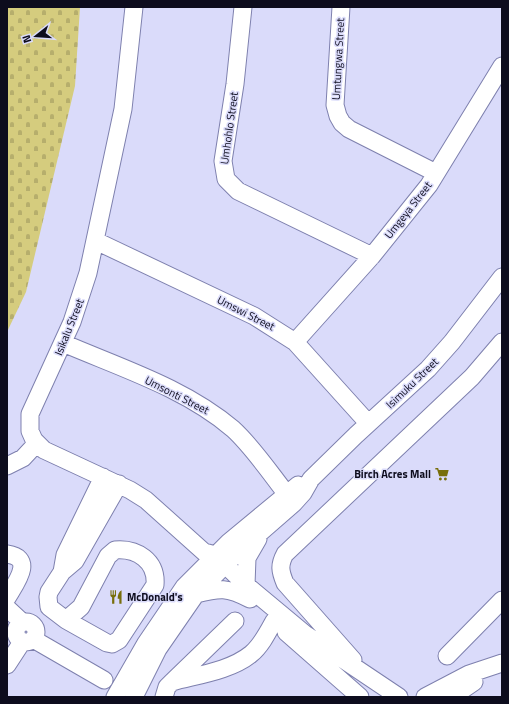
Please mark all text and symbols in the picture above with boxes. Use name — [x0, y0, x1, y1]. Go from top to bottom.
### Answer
north arrow — [16, 16, 56, 56]
street label: Umtungwa Street — [328, 17, 348, 100]
text: N — [18, 33, 35, 45]
street label: Umhohlo Street — [216, 91, 242, 165]
street label: Umgeya Street — [380, 178, 436, 242]
street label: Umswi Street — [214, 292, 278, 334]
street label: Isikalu Street — [50, 296, 88, 358]
street label: Isimuku Street — [382, 354, 442, 412]
street label: Umsonti Street — [142, 372, 212, 418]
place label: Birch Acres Mall — [354, 466, 431, 482]
supermarket icon: Birch Acres Mall — [434, 466, 450, 482]
restaurant icon: McDonald's — [108, 589, 124, 605]
place label: McDonald's — [127, 589, 183, 605]

